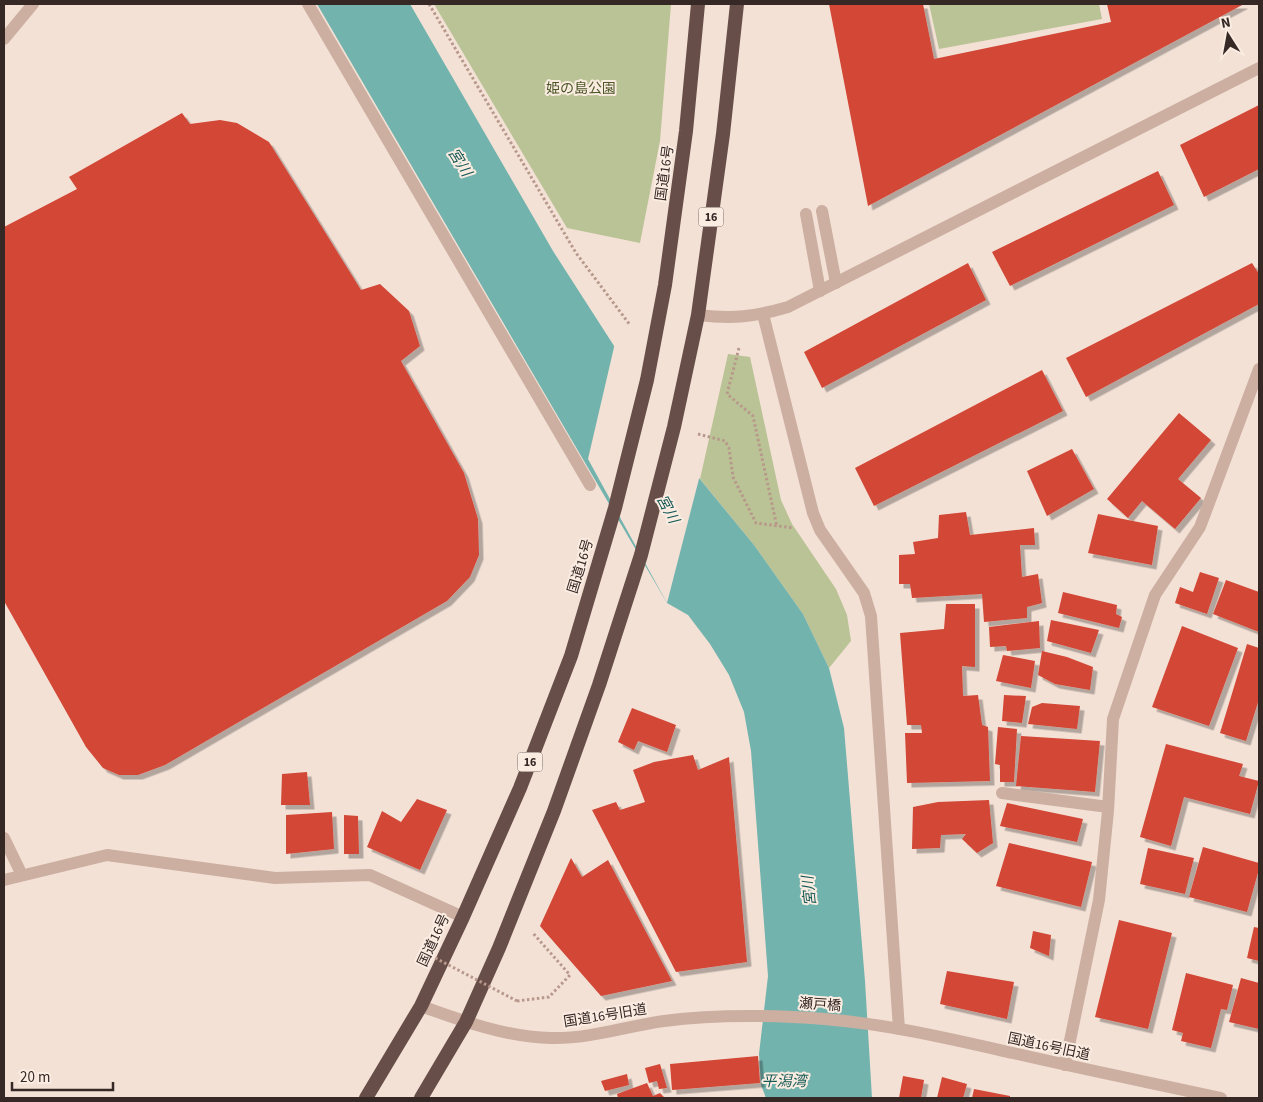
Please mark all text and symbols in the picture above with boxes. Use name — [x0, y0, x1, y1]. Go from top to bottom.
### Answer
north arrow — [1203, 10, 1253, 60]
text: N — [1219, 13, 1232, 34]
park label: 姫の島公園 — [546, 79, 616, 99]
water label: 宮川 — [443, 144, 477, 182]
street label: 国道16号 — [651, 144, 679, 202]
road number: 16 — [698, 208, 724, 226]
water label: 宮川 — [651, 491, 685, 529]
street label: 国道16号 — [563, 537, 599, 596]
road number: 16 — [518, 752, 542, 772]
water label: 宮川 — [797, 873, 822, 907]
street label: 国道16号 — [413, 911, 455, 970]
street label: 瀬戸橋 — [798, 994, 842, 1016]
street label: 国道16号旧道 — [562, 1000, 648, 1032]
street label: 国道16号旧道 — [1006, 1028, 1092, 1065]
scale bar — [12, 1060, 114, 1092]
text: 20 m — [20, 1067, 50, 1088]
water label: 平潟湾 — [761, 1071, 809, 1092]

